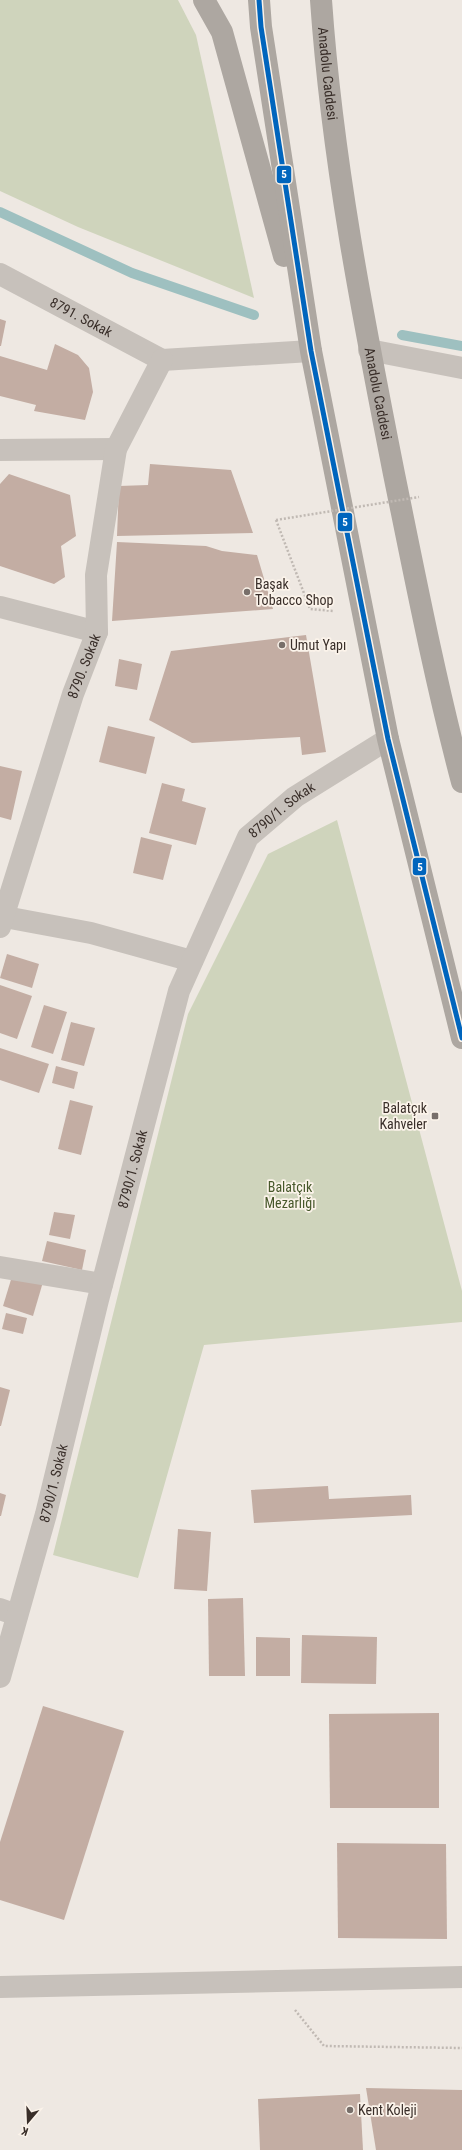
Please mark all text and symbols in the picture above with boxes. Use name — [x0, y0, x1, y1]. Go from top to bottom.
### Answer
street label: Anadolu Caddesi — [315, 27, 341, 121]
line badge: 5 — [276, 165, 292, 184]
text: 5 — [281, 168, 287, 181]
street label: 8791. Sokak — [47, 294, 116, 341]
street label: Anadolu Caddesi — [362, 346, 395, 441]
line badge: 5 — [337, 512, 353, 532]
text: 5 — [342, 516, 348, 529]
place label: Başak Tobacco Shop — [255, 576, 333, 608]
marker: Başak Tobacco Shop — [242, 587, 252, 597]
street label: 8790. Sokak — [64, 631, 104, 700]
place label: Umut Yapı — [290, 637, 346, 653]
marker: Umut Yapı — [277, 640, 287, 650]
street label: 8790/1. Sokak — [245, 778, 318, 841]
line badge: 5 — [412, 857, 427, 876]
text: 5 — [417, 861, 423, 874]
place label: Balatçık Kahveler — [379, 1100, 428, 1132]
marker: Balatçık Kahveler — [430, 1111, 440, 1121]
street label: 8790/1. Sokak — [114, 1127, 150, 1210]
park label: Balatçık Mezarlığı — [265, 1179, 315, 1211]
street label: 8790/1. Sokak — [36, 1442, 71, 1524]
north arrow — [8, 2102, 48, 2142]
place label: Kent Koleji — [358, 2102, 417, 2118]
marker: Kent Koleji — [345, 2105, 355, 2115]
text: K — [19, 2124, 30, 2138]

